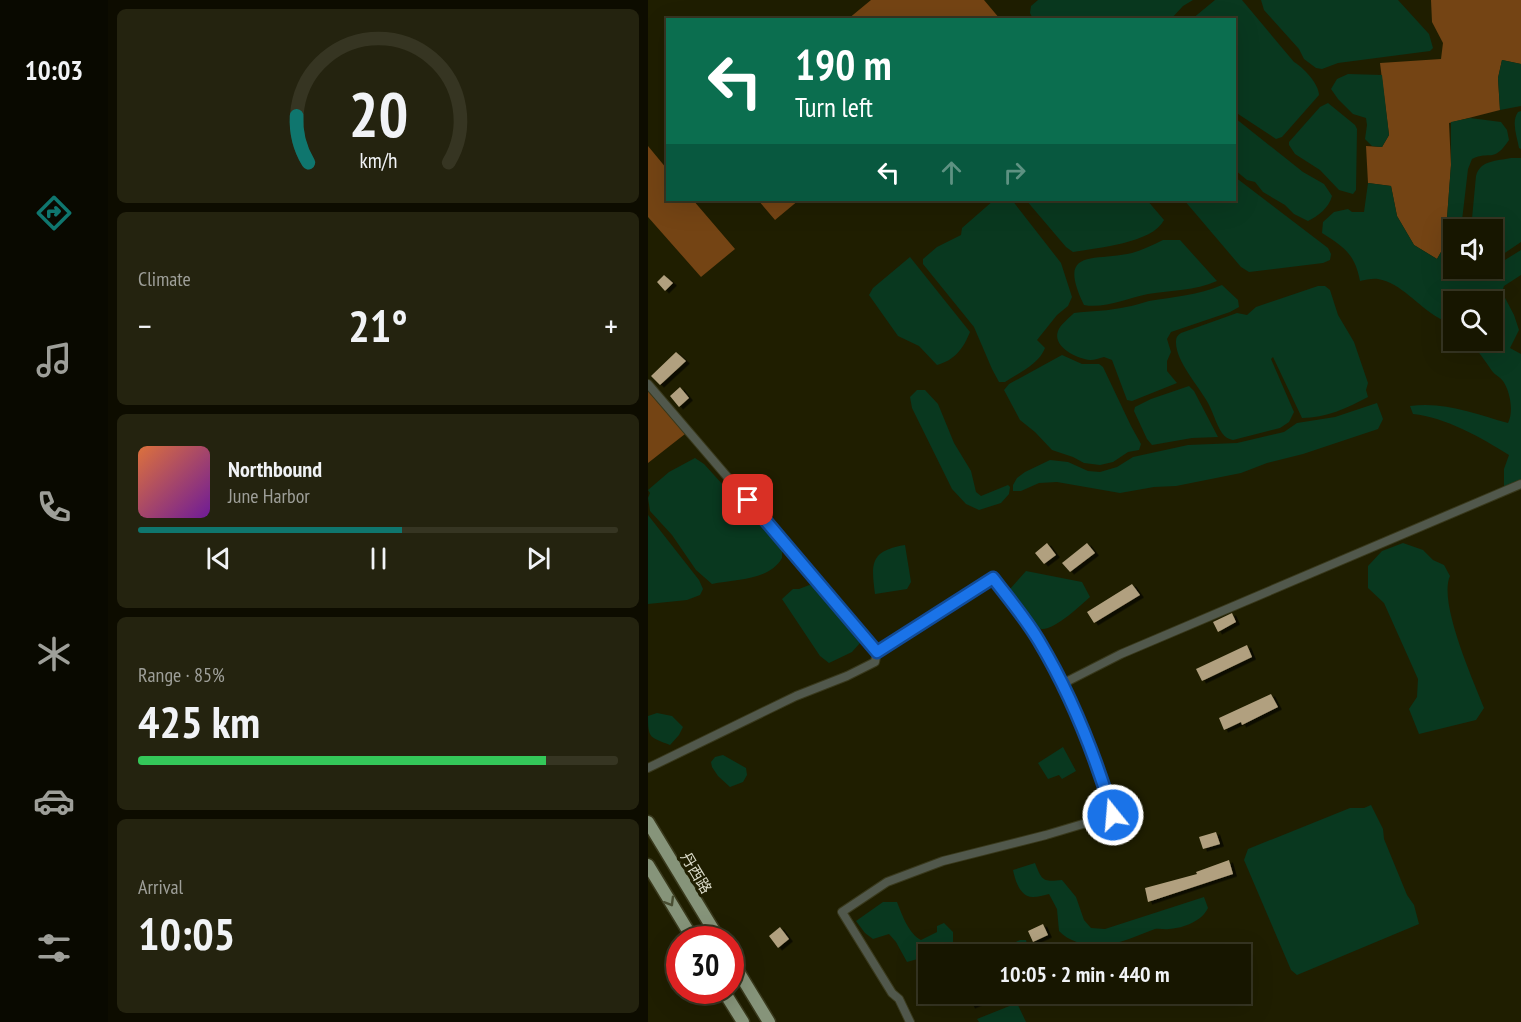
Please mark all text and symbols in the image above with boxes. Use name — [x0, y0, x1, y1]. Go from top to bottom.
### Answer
text: 190 m — [795, 37, 892, 92]
icon: left — [696, 42, 774, 120]
text: 10:03 — [25, 53, 83, 87]
text: 20 — [348, 73, 408, 154]
text: Turn left — [795, 90, 873, 124]
text: km/h — [359, 146, 397, 174]
icon: left — [872, 156, 905, 189]
icon: ahead — [935, 156, 968, 189]
icon: right — [998, 156, 1031, 189]
icon: directions — [33, 192, 75, 234]
map controls — [1443, 219, 1503, 351]
button: sound — [1443, 219, 1503, 279]
text: Climate — [138, 266, 191, 292]
button: search — [1443, 291, 1503, 351]
text: 21° — [348, 296, 408, 354]
text: − — [138, 304, 152, 347]
text: + — [604, 304, 618, 347]
icon: music — [33, 339, 75, 381]
text: Northbound — [228, 455, 322, 483]
pin — [722, 474, 773, 525]
text: June Harbor — [228, 483, 310, 509]
icon: arrive — [731, 483, 764, 516]
icon: phone — [33, 486, 75, 528]
icon: previous — [202, 542, 235, 575]
icon: pause — [362, 542, 395, 575]
icon: next — [522, 542, 555, 575]
icon: climate — [33, 633, 75, 675]
text: Range · 85% — [138, 662, 225, 688]
text: 425 km — [138, 692, 260, 750]
icon: car — [33, 780, 75, 822]
position arrow — [1081, 783, 1145, 847]
street label: 丹西路 — [677, 849, 716, 897]
text: Arrival — [138, 874, 183, 900]
one-way arrow — [663, 896, 675, 906]
text: 10:05 — [138, 904, 235, 962]
speed limit sign: 30 — [666, 926, 744, 1004]
icon: filters — [33, 927, 75, 969]
text: 10:05 · 2 min · 440 m — [999, 960, 1170, 988]

